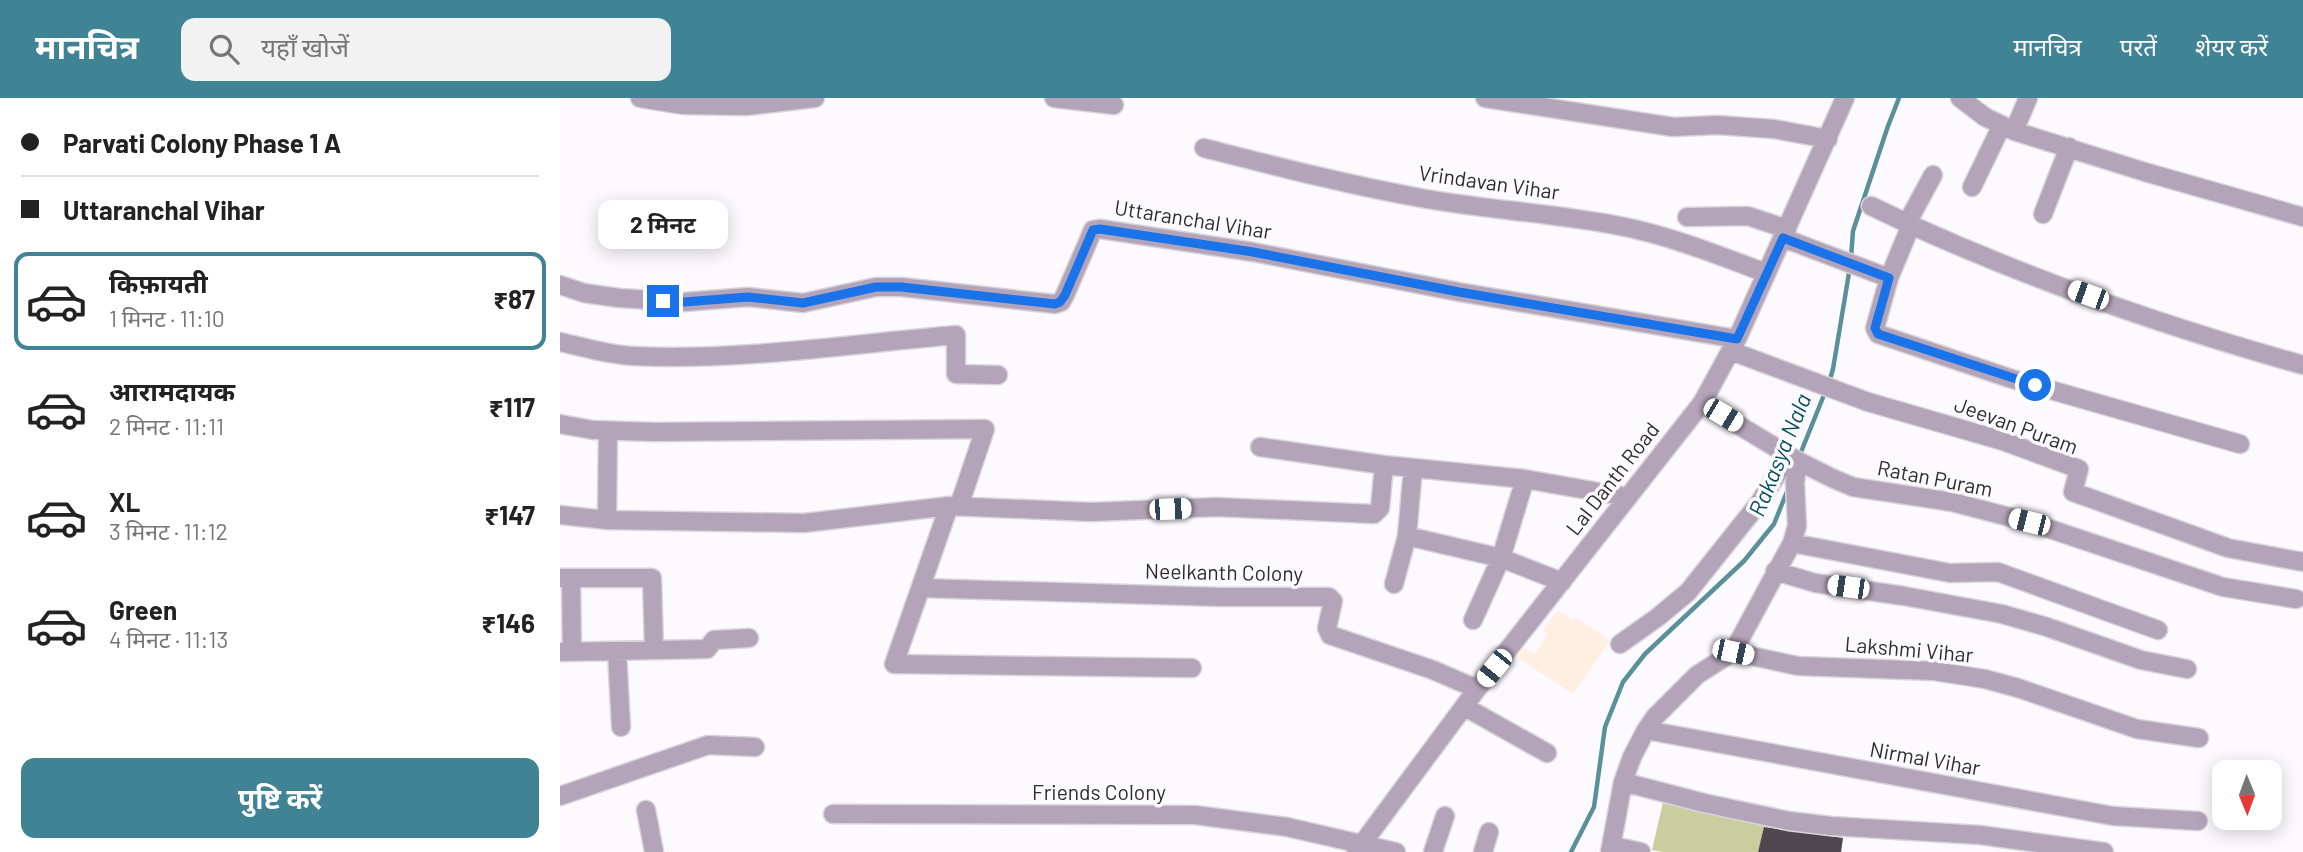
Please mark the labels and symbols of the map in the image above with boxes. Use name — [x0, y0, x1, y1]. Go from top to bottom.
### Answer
street label: Vrindavan Vihar — [1417, 159, 1562, 204]
street label: Uttaranchal Vihar — [1113, 194, 1274, 243]
callout: 2 मिनट — [598, 200, 728, 248]
car — [2065, 278, 2112, 312]
route end — [647, 285, 679, 317]
route start — [2019, 369, 2051, 401]
water label: Rakasya Nala — [1742, 389, 1816, 520]
street label: Jeevan Puram — [1951, 391, 2082, 459]
car — [1700, 395, 1747, 435]
street label: Lal Danth Road — [1560, 417, 1664, 539]
street label: Ratan Puram — [1876, 454, 1995, 501]
car — [1149, 498, 1192, 520]
car — [2007, 507, 2052, 537]
street label: Neelkanth Colony — [1145, 558, 1304, 585]
car — [1826, 574, 1871, 600]
street label: Lakshmi Vihar — [1844, 630, 1975, 667]
car — [1711, 637, 1756, 667]
car — [1473, 645, 1516, 691]
street label: Nirmal Vihar — [1868, 736, 1983, 780]
north arrow — [2212, 760, 2282, 830]
street label: Friends Colony — [1032, 779, 1166, 804]

